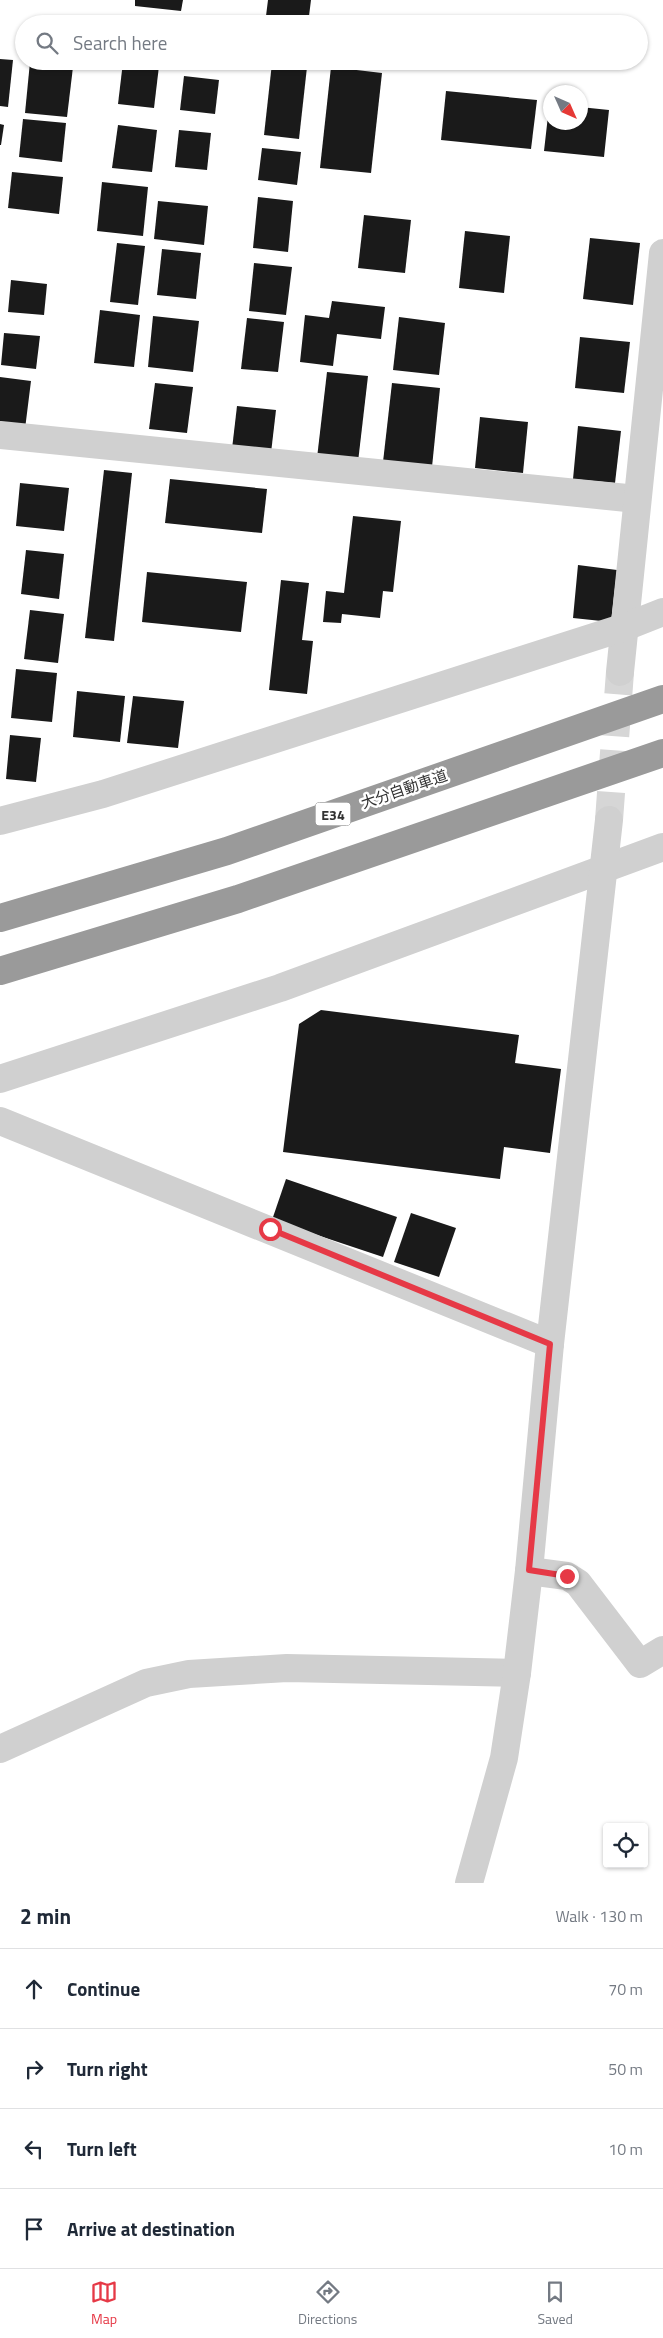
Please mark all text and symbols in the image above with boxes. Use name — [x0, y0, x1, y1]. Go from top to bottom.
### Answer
search box — [15, 15, 648, 70]
text: Search here — [73, 28, 167, 57]
icon: search — [33, 29, 61, 57]
north arrow — [543, 85, 588, 130]
street label: 大分自動車道 — [358, 763, 450, 815]
road number: E34 — [316, 802, 350, 826]
route start — [259, 1218, 282, 1241]
route end — [556, 1565, 579, 1588]
map controls — [603, 1823, 648, 1868]
button: locate — [603, 1823, 648, 1868]
text: 2 min — [20, 1900, 71, 1932]
text: Walk · 130 m — [555, 1904, 643, 1928]
text: Continue — [67, 1974, 140, 2003]
icon: ahead — [20, 1975, 48, 2003]
text: 70 m — [608, 1977, 643, 2001]
text: Turn right — [67, 2054, 148, 2083]
icon: right — [20, 2055, 48, 2083]
text: 50 m — [608, 2057, 643, 2081]
text: Turn left — [67, 2134, 137, 2163]
icon: left — [20, 2135, 48, 2163]
text: 10 m — [608, 2137, 643, 2161]
text: Arrive at destination — [67, 2214, 235, 2243]
icon: arrive — [20, 2215, 48, 2243]
tab: Map — [90, 2278, 118, 2329]
tab: Directions — [298, 2278, 357, 2329]
tab: Saved — [537, 2278, 573, 2329]

